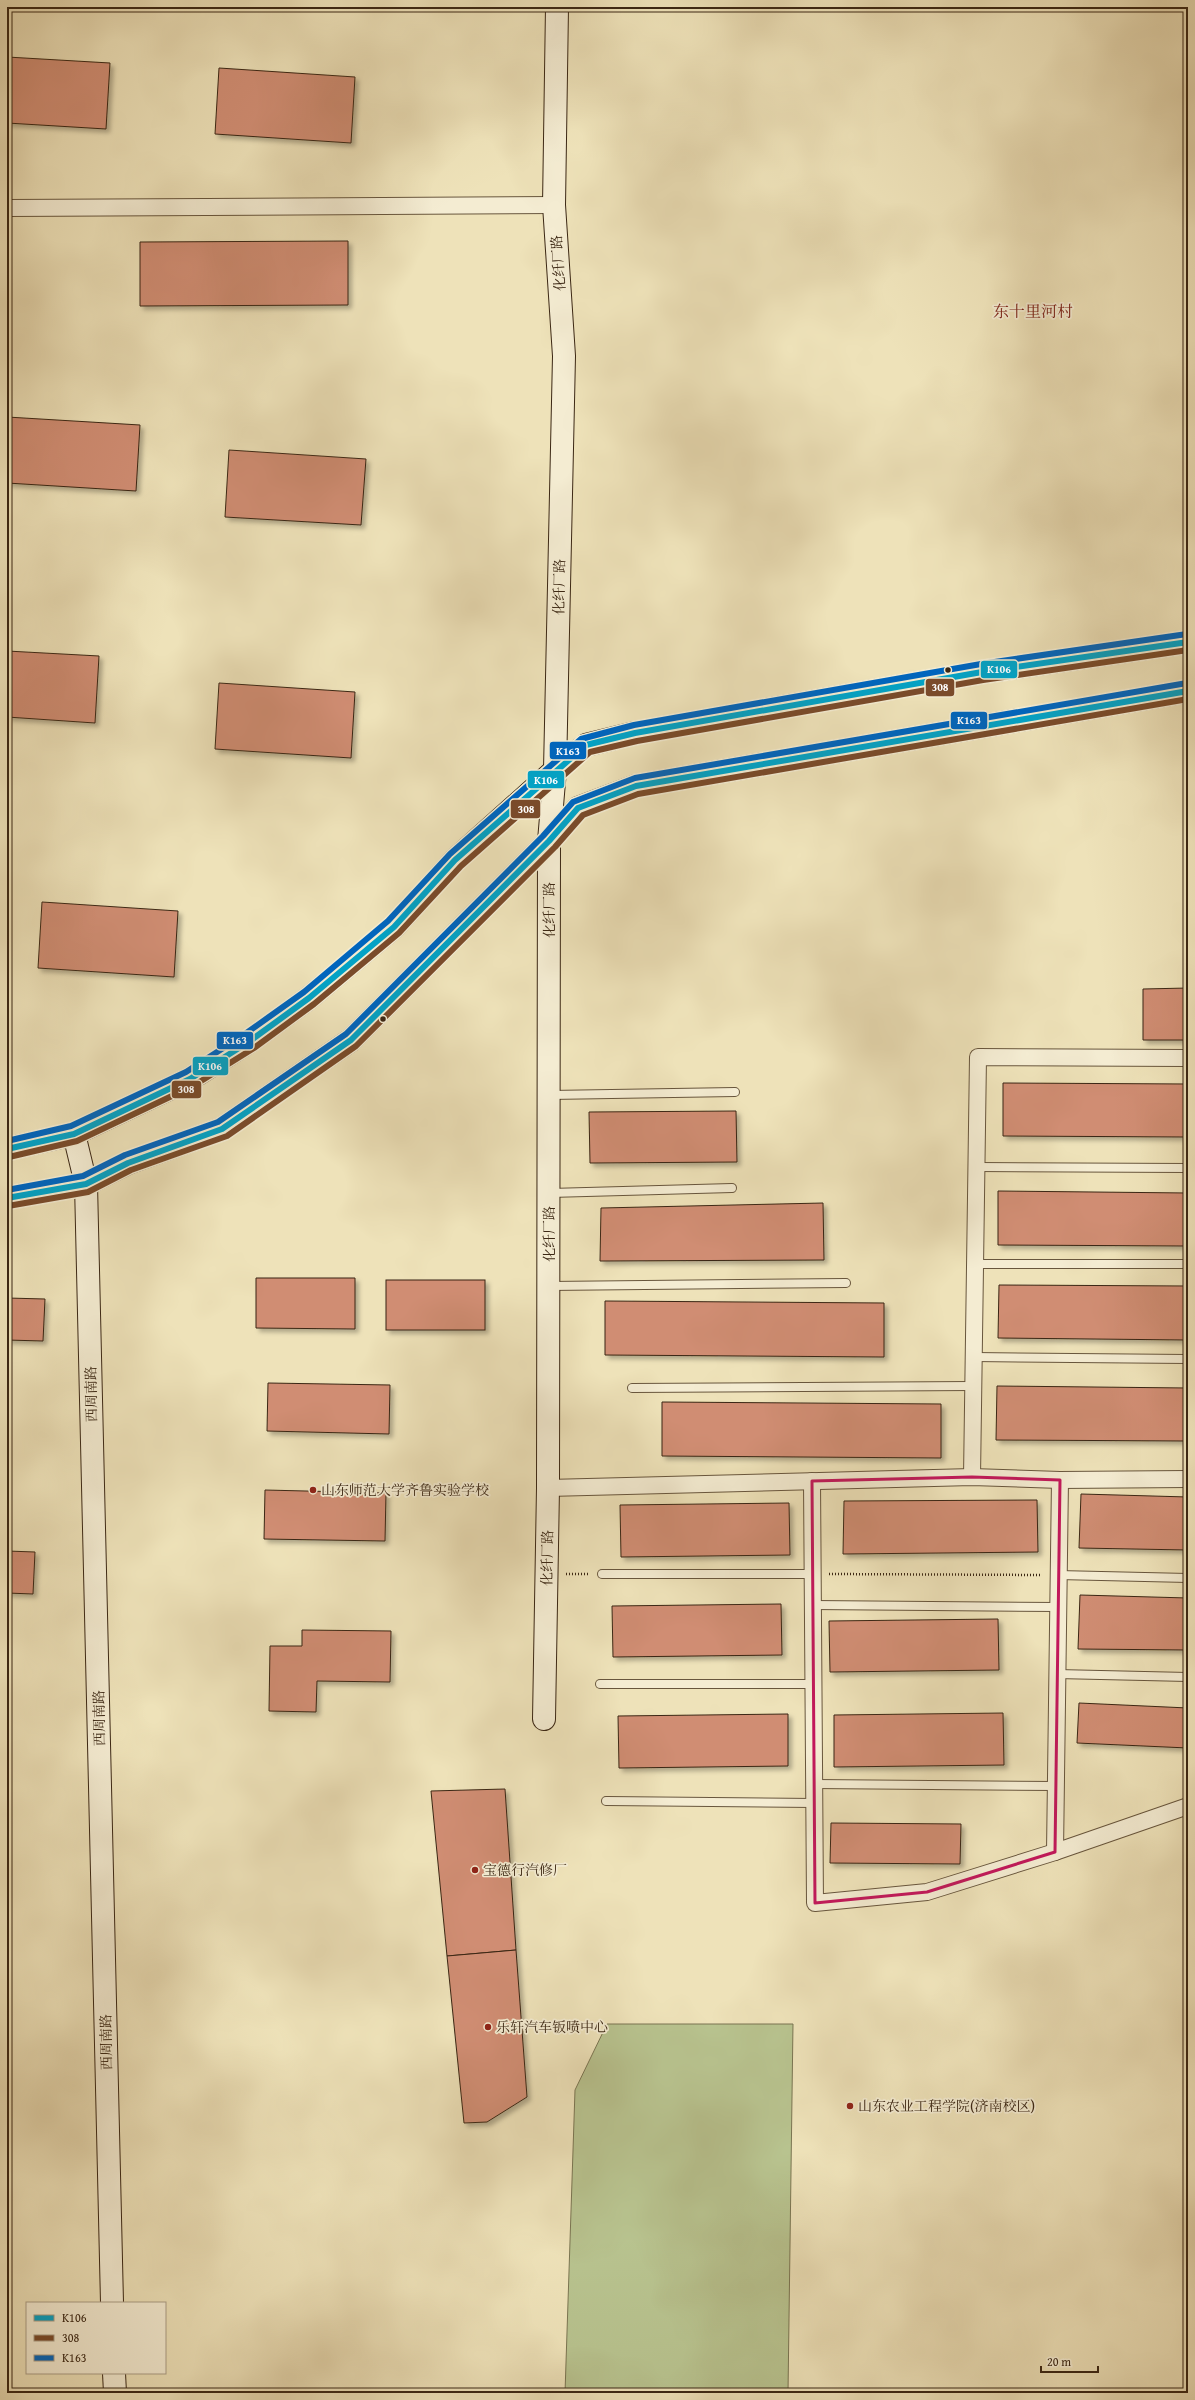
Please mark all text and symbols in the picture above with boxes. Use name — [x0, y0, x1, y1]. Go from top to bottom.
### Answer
street label: 化纤厂路 — [546, 234, 570, 292]
district label: 东十里河村 — [993, 299, 1073, 323]
street label: 化纤厂路 — [549, 559, 569, 615]
line badge: K106 — [980, 660, 1018, 679]
text: K106 — [987, 661, 1011, 677]
unlabelled marker — [943, 665, 953, 675]
line badge: 308 — [925, 678, 955, 697]
text: 308 — [931, 679, 949, 695]
line badge: K163 — [950, 711, 988, 730]
text: K163 — [957, 712, 981, 728]
line badge: K163 — [549, 741, 587, 760]
text: K163 — [556, 743, 580, 759]
line badge: K106 — [527, 770, 565, 789]
text: K106 — [534, 772, 558, 788]
line badge: 308 — [510, 799, 541, 819]
text: 308 — [517, 801, 535, 817]
street label: 化纤厂路 — [539, 882, 559, 938]
unlabelled marker — [378, 1014, 388, 1024]
line badge: K163 — [216, 1031, 254, 1050]
text: K163 — [223, 1032, 247, 1048]
line badge: K106 — [192, 1056, 229, 1076]
text: K106 — [198, 1058, 222, 1074]
line badge: 308 — [171, 1080, 202, 1099]
text: 308 — [177, 1081, 195, 1097]
street label: 化纤厂路 — [539, 1206, 559, 1262]
street label: 西周南路 — [81, 1366, 101, 1422]
place label: 山东师范大学齐鲁实验学校 — [321, 1480, 489, 1500]
marker: 山东师范大学齐鲁实验学校 — [308, 1485, 318, 1495]
street label: 化纤厂路 — [537, 1530, 557, 1586]
street label: 西周南路 — [89, 1690, 109, 1746]
place label: 宝德行汽修厂 — [483, 1860, 567, 1880]
marker: 宝德行汽修厂 — [470, 1865, 480, 1875]
street label: 西周南路 — [96, 2014, 116, 2070]
place label: 乐轩汽车钣喷中心 — [496, 2017, 608, 2037]
marker: 乐轩汽车钣喷中心 — [483, 2022, 493, 2032]
place label: 山东农业工程学院(济南校区) — [858, 2096, 1035, 2116]
marker: 山东农业工程学院(济南校区) — [845, 2101, 855, 2111]
legend — [26, 2302, 166, 2374]
text: K106 — [62, 2309, 87, 2326]
text: 308 — [62, 2329, 80, 2346]
scale bar — [1041, 2348, 1098, 2374]
text: K163 — [62, 2349, 87, 2366]
text: 20 m — [1047, 2353, 1071, 2370]

